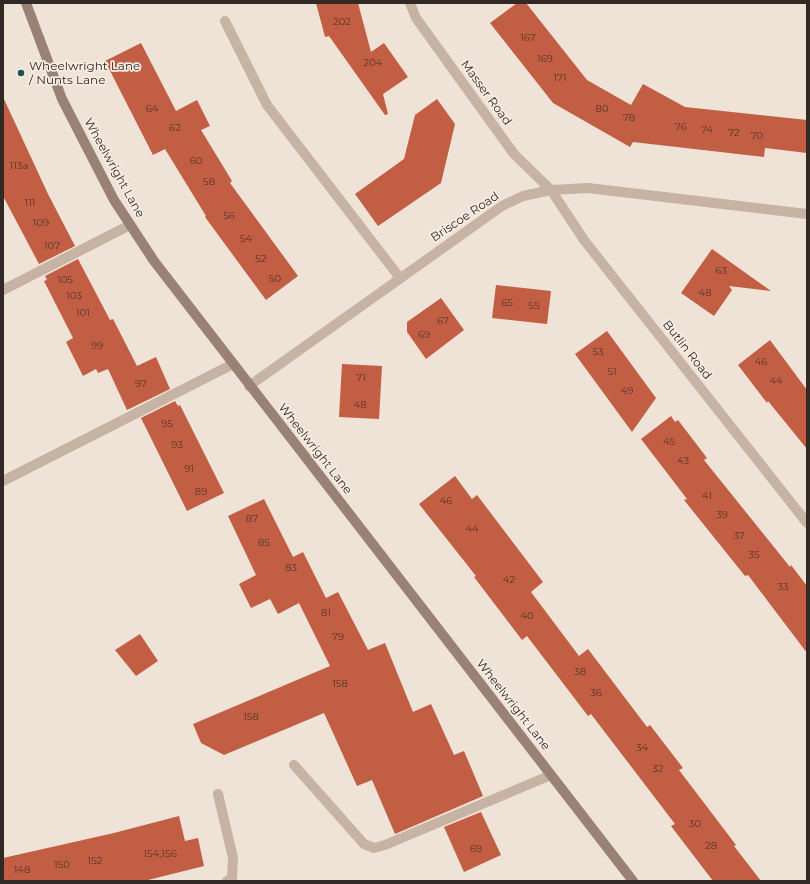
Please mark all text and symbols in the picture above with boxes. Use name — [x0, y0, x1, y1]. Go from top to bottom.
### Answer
house number: 202 — [333, 16, 351, 28]
house number: 167 — [520, 32, 536, 44]
house number: 169 — [537, 53, 553, 65]
house number: 204 — [364, 57, 382, 69]
street label: Masser Road — [458, 58, 514, 128]
place label: Wheelwright Lane / Nunts Lane — [29, 59, 140, 87]
marker: Wheelwright Lane / Nunts Lane — [16, 68, 26, 78]
house number: 171 — [553, 72, 567, 84]
house number: 64 — [146, 103, 158, 115]
house number: 80 — [596, 103, 608, 115]
house number: 78 — [623, 112, 635, 124]
street label: Wheelwright Lane — [81, 116, 147, 220]
house number: 76 — [675, 121, 687, 133]
house number: 62 — [169, 122, 181, 134]
house number: 74 — [701, 124, 713, 136]
house number: 72 — [728, 127, 740, 139]
house number: 70 — [751, 130, 763, 142]
house number: 60 — [190, 155, 202, 167]
house number: 113a — [10, 160, 28, 172]
house number: 58 — [203, 176, 215, 188]
street label: Briscoe Road — [428, 189, 502, 245]
house number: 111 — [25, 197, 35, 209]
house number: 56 — [223, 210, 235, 222]
house number: 109 — [33, 217, 49, 229]
house number: 54 — [240, 233, 252, 245]
house number: 107 — [44, 240, 60, 252]
house number: 52 — [255, 253, 267, 265]
house number: 63 — [715, 265, 727, 277]
house number: 50 — [269, 273, 281, 285]
house number: 105 — [57, 274, 73, 286]
house number: 48 — [698, 287, 712, 299]
house number: 103 — [66, 290, 82, 302]
house number: 65 — [501, 297, 513, 309]
house number: 55 — [528, 300, 540, 312]
house number: 101 — [76, 307, 90, 319]
house number: 67 — [437, 315, 449, 327]
street label: Butlin Road — [659, 318, 715, 382]
house number: 69 — [418, 329, 430, 341]
house number: 99 — [91, 340, 103, 352]
house number: 53 — [592, 346, 604, 358]
house number: 46 — [755, 356, 767, 368]
house number: 51 — [607, 366, 617, 378]
house number: 71 — [356, 372, 366, 384]
house number: 44 — [769, 375, 783, 387]
house number: 97 — [135, 378, 147, 390]
house number: 49 — [621, 385, 633, 397]
house number: 48 — [353, 399, 367, 411]
street label: Wheelwright Lane — [275, 401, 355, 497]
house number: 95 — [161, 418, 173, 430]
house number: 45 — [663, 436, 675, 448]
house number: 93 — [171, 439, 183, 451]
house number: 43 — [677, 455, 689, 467]
house number: 91 — [184, 463, 194, 475]
house number: 89 — [195, 486, 207, 498]
house number: 41 — [702, 490, 712, 502]
house number: 46 — [440, 495, 452, 507]
house number: 39 — [716, 509, 728, 521]
house number: 87 — [246, 513, 258, 525]
house number: 44 — [465, 523, 479, 535]
house number: 37 — [733, 530, 745, 542]
house number: 85 — [258, 537, 270, 549]
house number: 35 — [748, 549, 760, 561]
house number: 83 — [285, 562, 297, 574]
house number: 42 — [503, 574, 515, 586]
house number: 33 — [777, 581, 789, 593]
house number: 81 — [321, 607, 331, 619]
house number: 40 — [520, 610, 534, 622]
house number: 79 — [332, 631, 344, 643]
street label: Wheelwright Lane — [473, 657, 553, 753]
house number: 38 — [574, 666, 586, 678]
house number: 158 — [332, 678, 348, 690]
house number: 36 — [590, 687, 602, 699]
house number: 158 — [243, 711, 259, 723]
house number: 34 — [636, 742, 648, 754]
house number: 32 — [652, 763, 664, 775]
house number: 30 — [689, 818, 701, 830]
house number: 28 — [705, 840, 717, 852]
house number: 69 — [470, 843, 482, 855]
house number: 154,156 — [143, 848, 177, 860]
house number: 152 — [88, 855, 102, 867]
house number: 150 — [54, 859, 70, 871]
house number: 148 — [14, 864, 30, 876]

